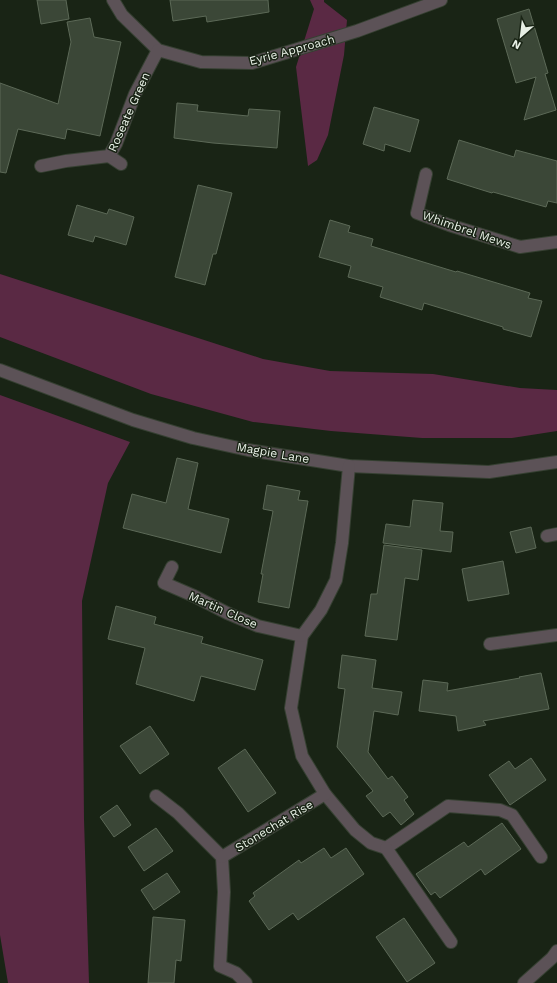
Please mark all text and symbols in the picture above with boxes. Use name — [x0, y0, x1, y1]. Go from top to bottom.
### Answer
north arrow — [501, 16, 541, 56]
street label: Eyrie Approach — [248, 32, 336, 68]
text: N — [510, 37, 523, 52]
street label: Roseate Green — [105, 70, 153, 154]
street label: Whimbrel Mews — [421, 208, 513, 252]
street label: Magpie Lane — [236, 440, 310, 466]
street label: Martin Close — [187, 589, 260, 631]
street label: Stonechat Rise — [232, 797, 316, 855]

